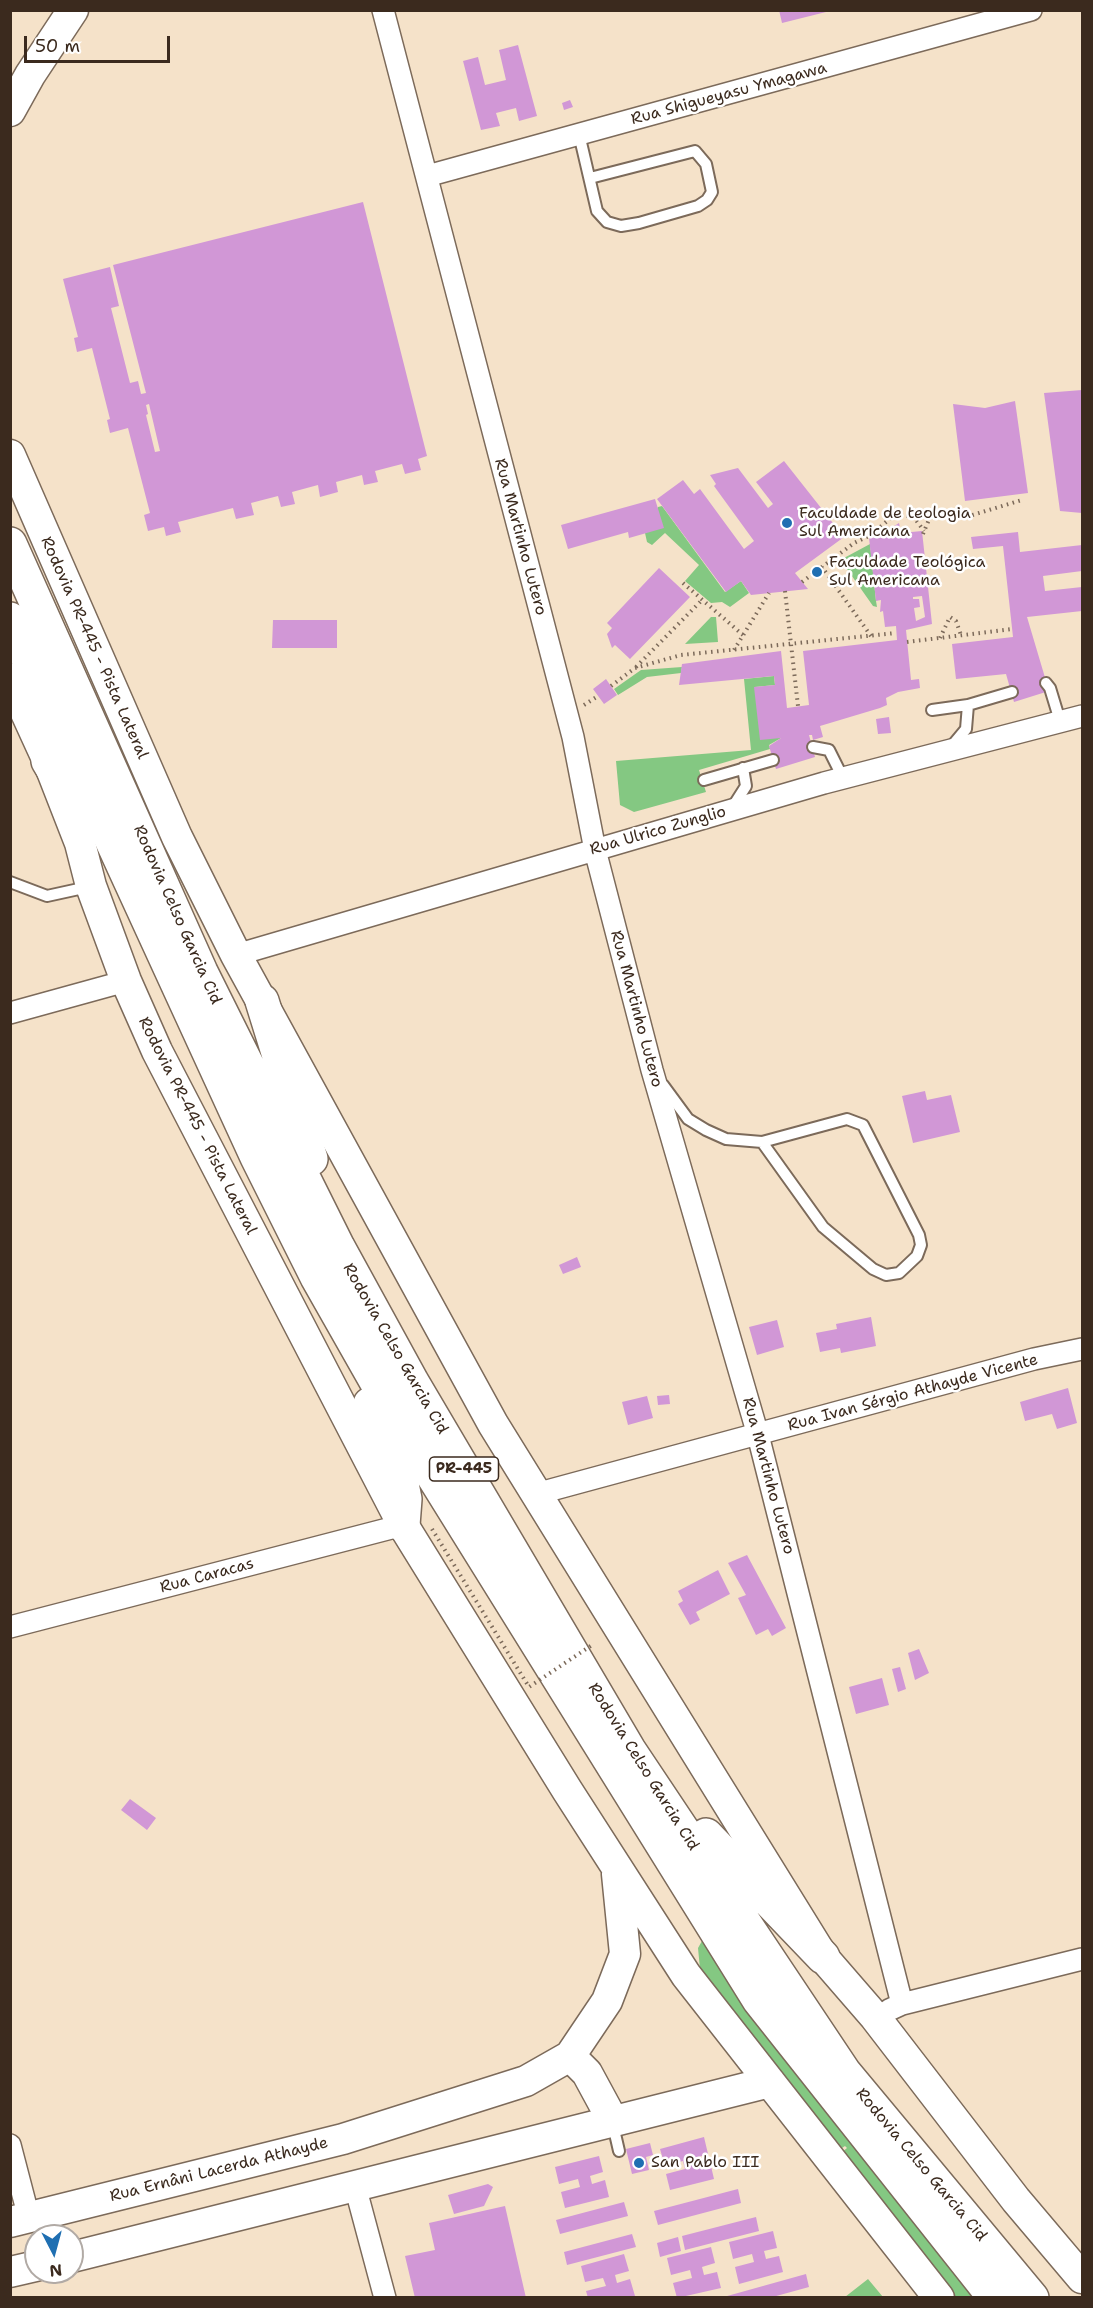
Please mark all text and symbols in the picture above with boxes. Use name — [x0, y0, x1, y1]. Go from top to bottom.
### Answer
scale bar — [27, 24, 172, 62]
text: 50 m — [35, 34, 80, 58]
street label: Rua Shigueyasu Ymagawa — [629, 59, 829, 129]
street label: Rua Martinho Lutero — [490, 456, 550, 618]
place label: Faculdade de teologia Sul Americana — [799, 504, 971, 542]
marker: Faculdade de teologia Sul Americana — [780, 516, 794, 530]
street label: Rodovia PR-445 - Pista Lateral — [36, 534, 152, 762]
place label: Faculdade Teológica Sul Americana — [829, 553, 985, 591]
marker: Faculdade Teológica Sul Americana — [810, 565, 824, 579]
street label: Rua Ulrico Zunglio — [588, 802, 728, 860]
street label: Rodovia Celso Garcia Cid — [129, 823, 225, 1007]
street label: Rua Martinho Lutero — [606, 928, 666, 1090]
street label: Rodovia PR-445 - Pista Lateral — [134, 1014, 260, 1238]
street label: Rodovia Celso Garcia Cid — [338, 1260, 452, 1438]
street label: Rua Ivan Sérgio Athayde Vicente — [786, 1350, 1040, 1436]
street label: Rua Martinho Lutero — [738, 1395, 798, 1557]
road number: PR-445 — [430, 1457, 498, 1481]
street label: Rua Caracas — [158, 1554, 256, 1598]
street label: Rodovia Celso Garcia Cid — [583, 1680, 703, 1854]
street label: Rodovia Celso Garcia Cid — [851, 2085, 991, 2245]
street label: Rua Ernâni Lacerda Athayde — [108, 2134, 330, 2206]
place label: San Pablo III — [651, 2153, 759, 2173]
marker: San Pablo III — [632, 2156, 646, 2170]
north arrow — [24, 2224, 84, 2284]
text: N — [48, 2259, 63, 2282]

